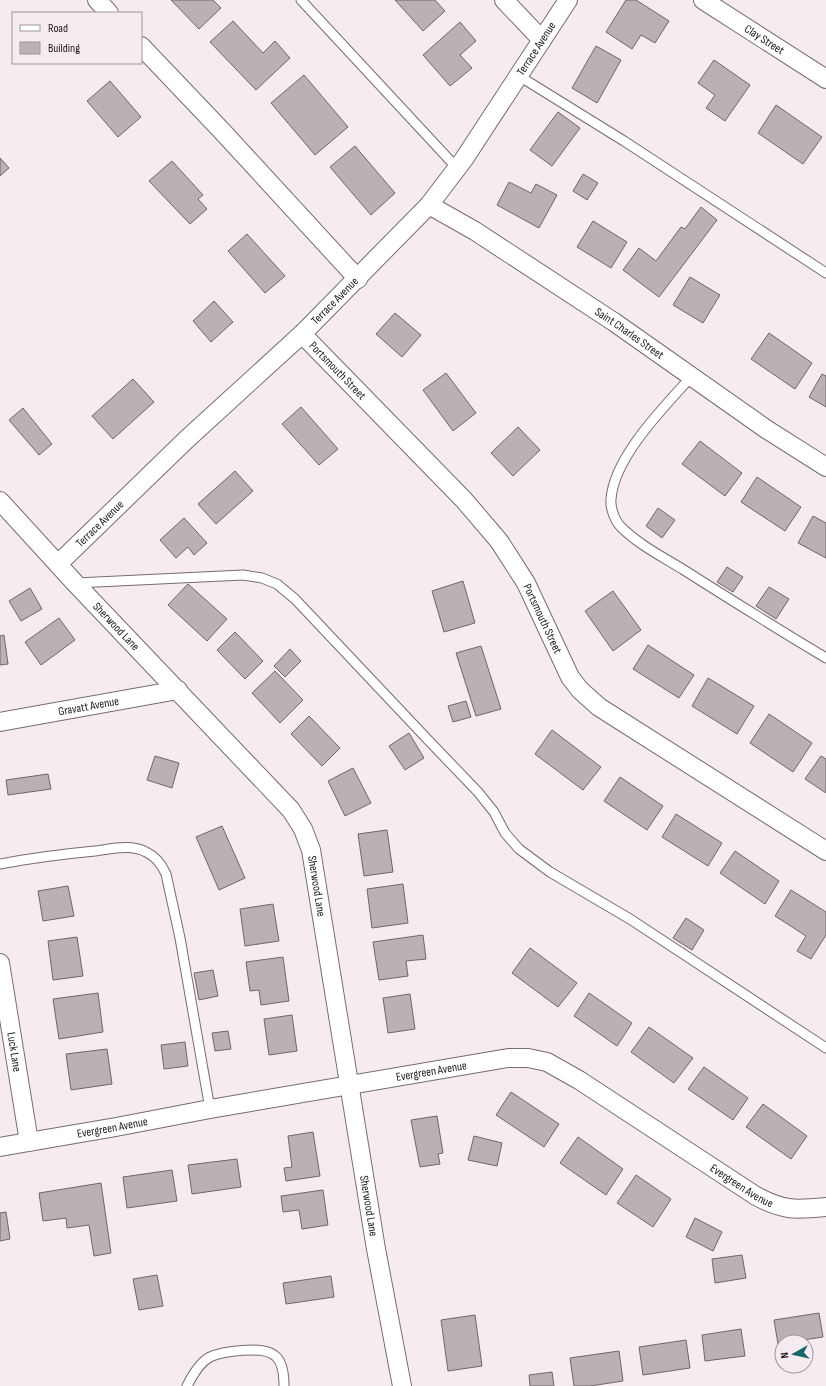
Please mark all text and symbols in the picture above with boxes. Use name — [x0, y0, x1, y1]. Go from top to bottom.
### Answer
legend — [12, 12, 142, 64]
street label: Terrace Avenue — [514, 19, 560, 79]
text: Road — [48, 21, 68, 36]
street label: Clay Street — [741, 22, 787, 58]
text: Building — [48, 41, 80, 56]
street label: Terrace Avenue — [308, 274, 362, 328]
street label: Saint Charles Street — [592, 305, 667, 363]
street label: Portsmouth Street — [306, 339, 369, 403]
street label: Terrace Avenue — [73, 497, 127, 551]
street label: Portsmouth Street — [519, 581, 565, 656]
street label: Sherwood Lane — [89, 599, 143, 654]
street label: Gravatt Avenue — [57, 694, 120, 719]
street label: Sherwood Lane — [304, 855, 329, 918]
street label: Luck Lane — [3, 1031, 25, 1073]
street label: Evergreen Avenue — [395, 1058, 468, 1085]
street label: Evergreen Avenue — [76, 1114, 149, 1142]
street label: Evergreen Avenue — [707, 1161, 776, 1211]
street label: Sherwood Lane — [356, 1174, 381, 1238]
north arrow — [774, 1334, 814, 1374]
text: N — [778, 1351, 791, 1359]

